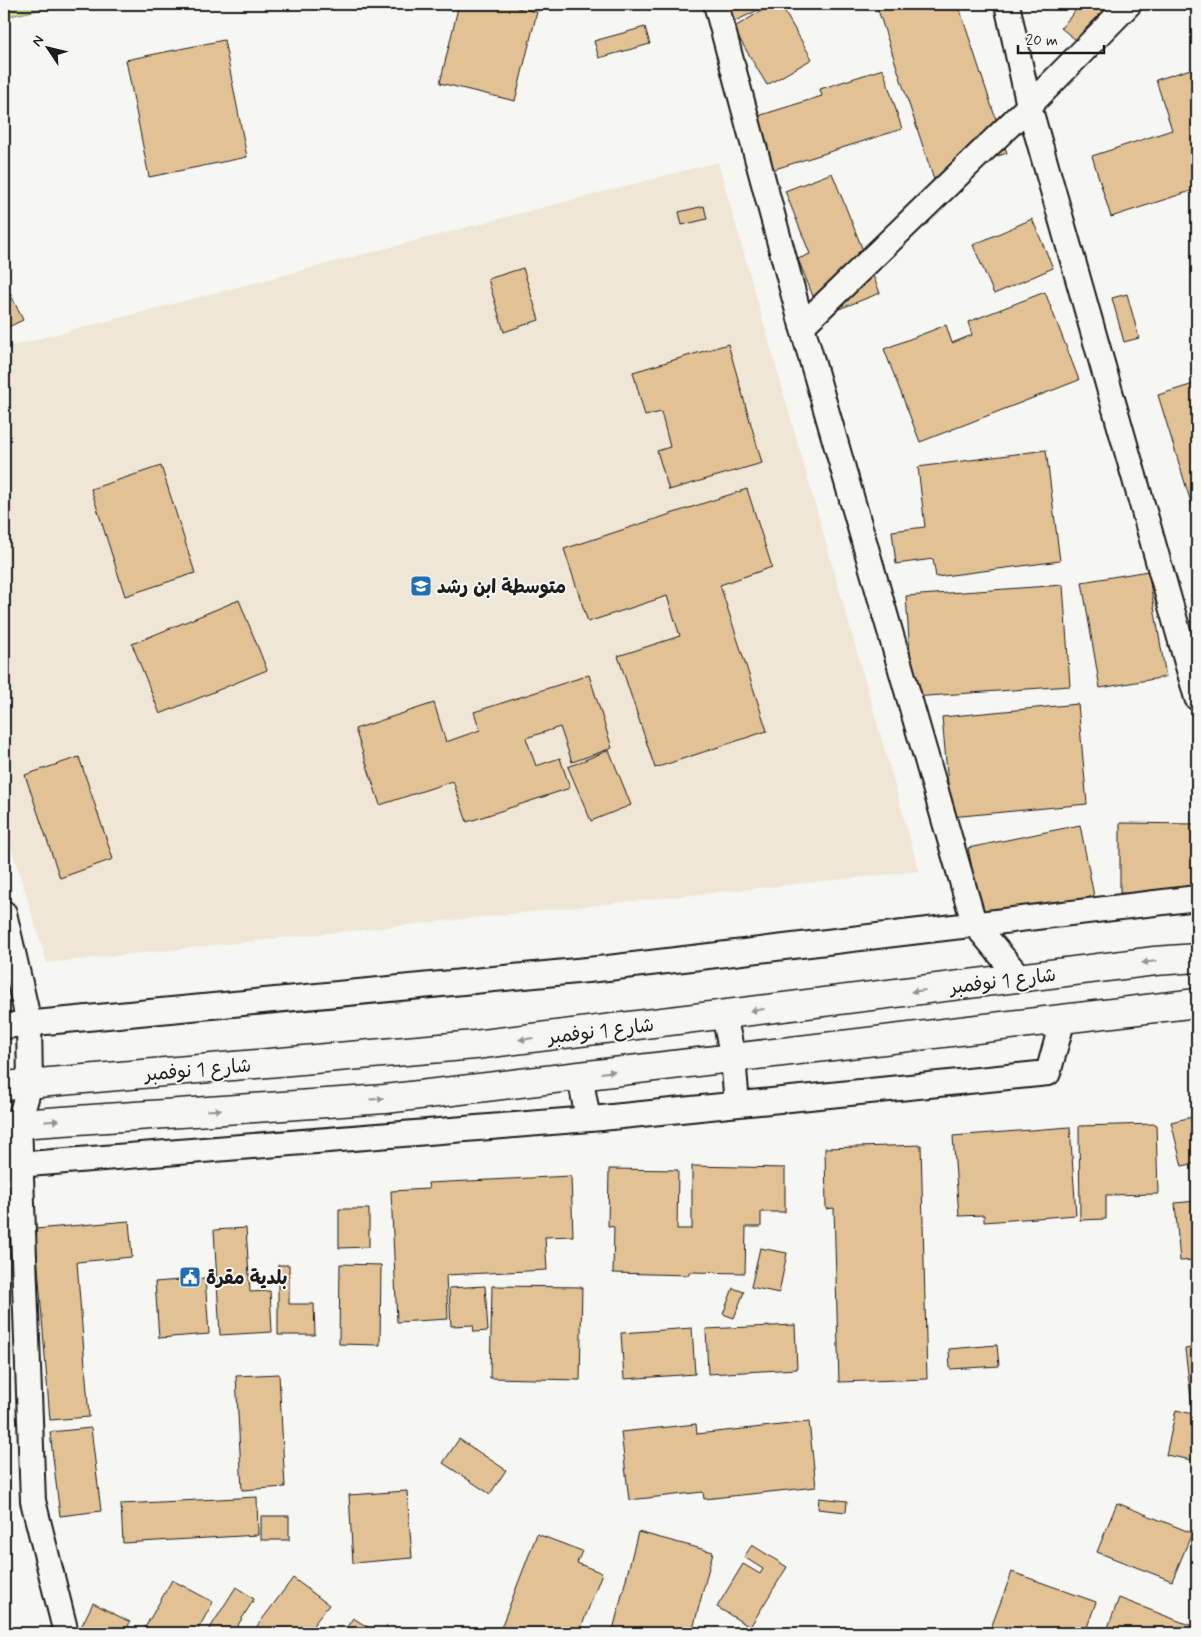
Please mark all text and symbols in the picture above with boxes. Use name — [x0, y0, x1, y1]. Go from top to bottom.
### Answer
north arrow — [22, 22, 72, 72]
scale bar — [1018, 22, 1105, 54]
text: 20 m — [1026, 31, 1058, 51]
text: N — [28, 32, 48, 50]
school or university icon: متوسطة ابن رشد — [409, 574, 433, 598]
place label: متوسطة ابن رشد — [437, 575, 566, 600]
one-way arrow — [1140, 958, 1156, 966]
street label: شارع 1 نوفمبر — [947, 963, 1058, 1001]
one-way arrow — [910, 987, 926, 995]
one-way arrow — [748, 1007, 764, 1015]
street label: شارع 1 نوفمبر — [545, 1013, 656, 1051]
one-way arrow — [518, 1035, 534, 1043]
street label: شارع 1 نوفمبر — [142, 1053, 252, 1088]
one-way arrow — [600, 1068, 616, 1076]
one-way arrow — [369, 1095, 385, 1103]
one-way arrow — [207, 1106, 223, 1114]
one-way arrow — [45, 1117, 61, 1125]
public building icon: بلدية مقرة — [178, 1265, 202, 1289]
place label: بلدية مقرة — [206, 1266, 288, 1291]

